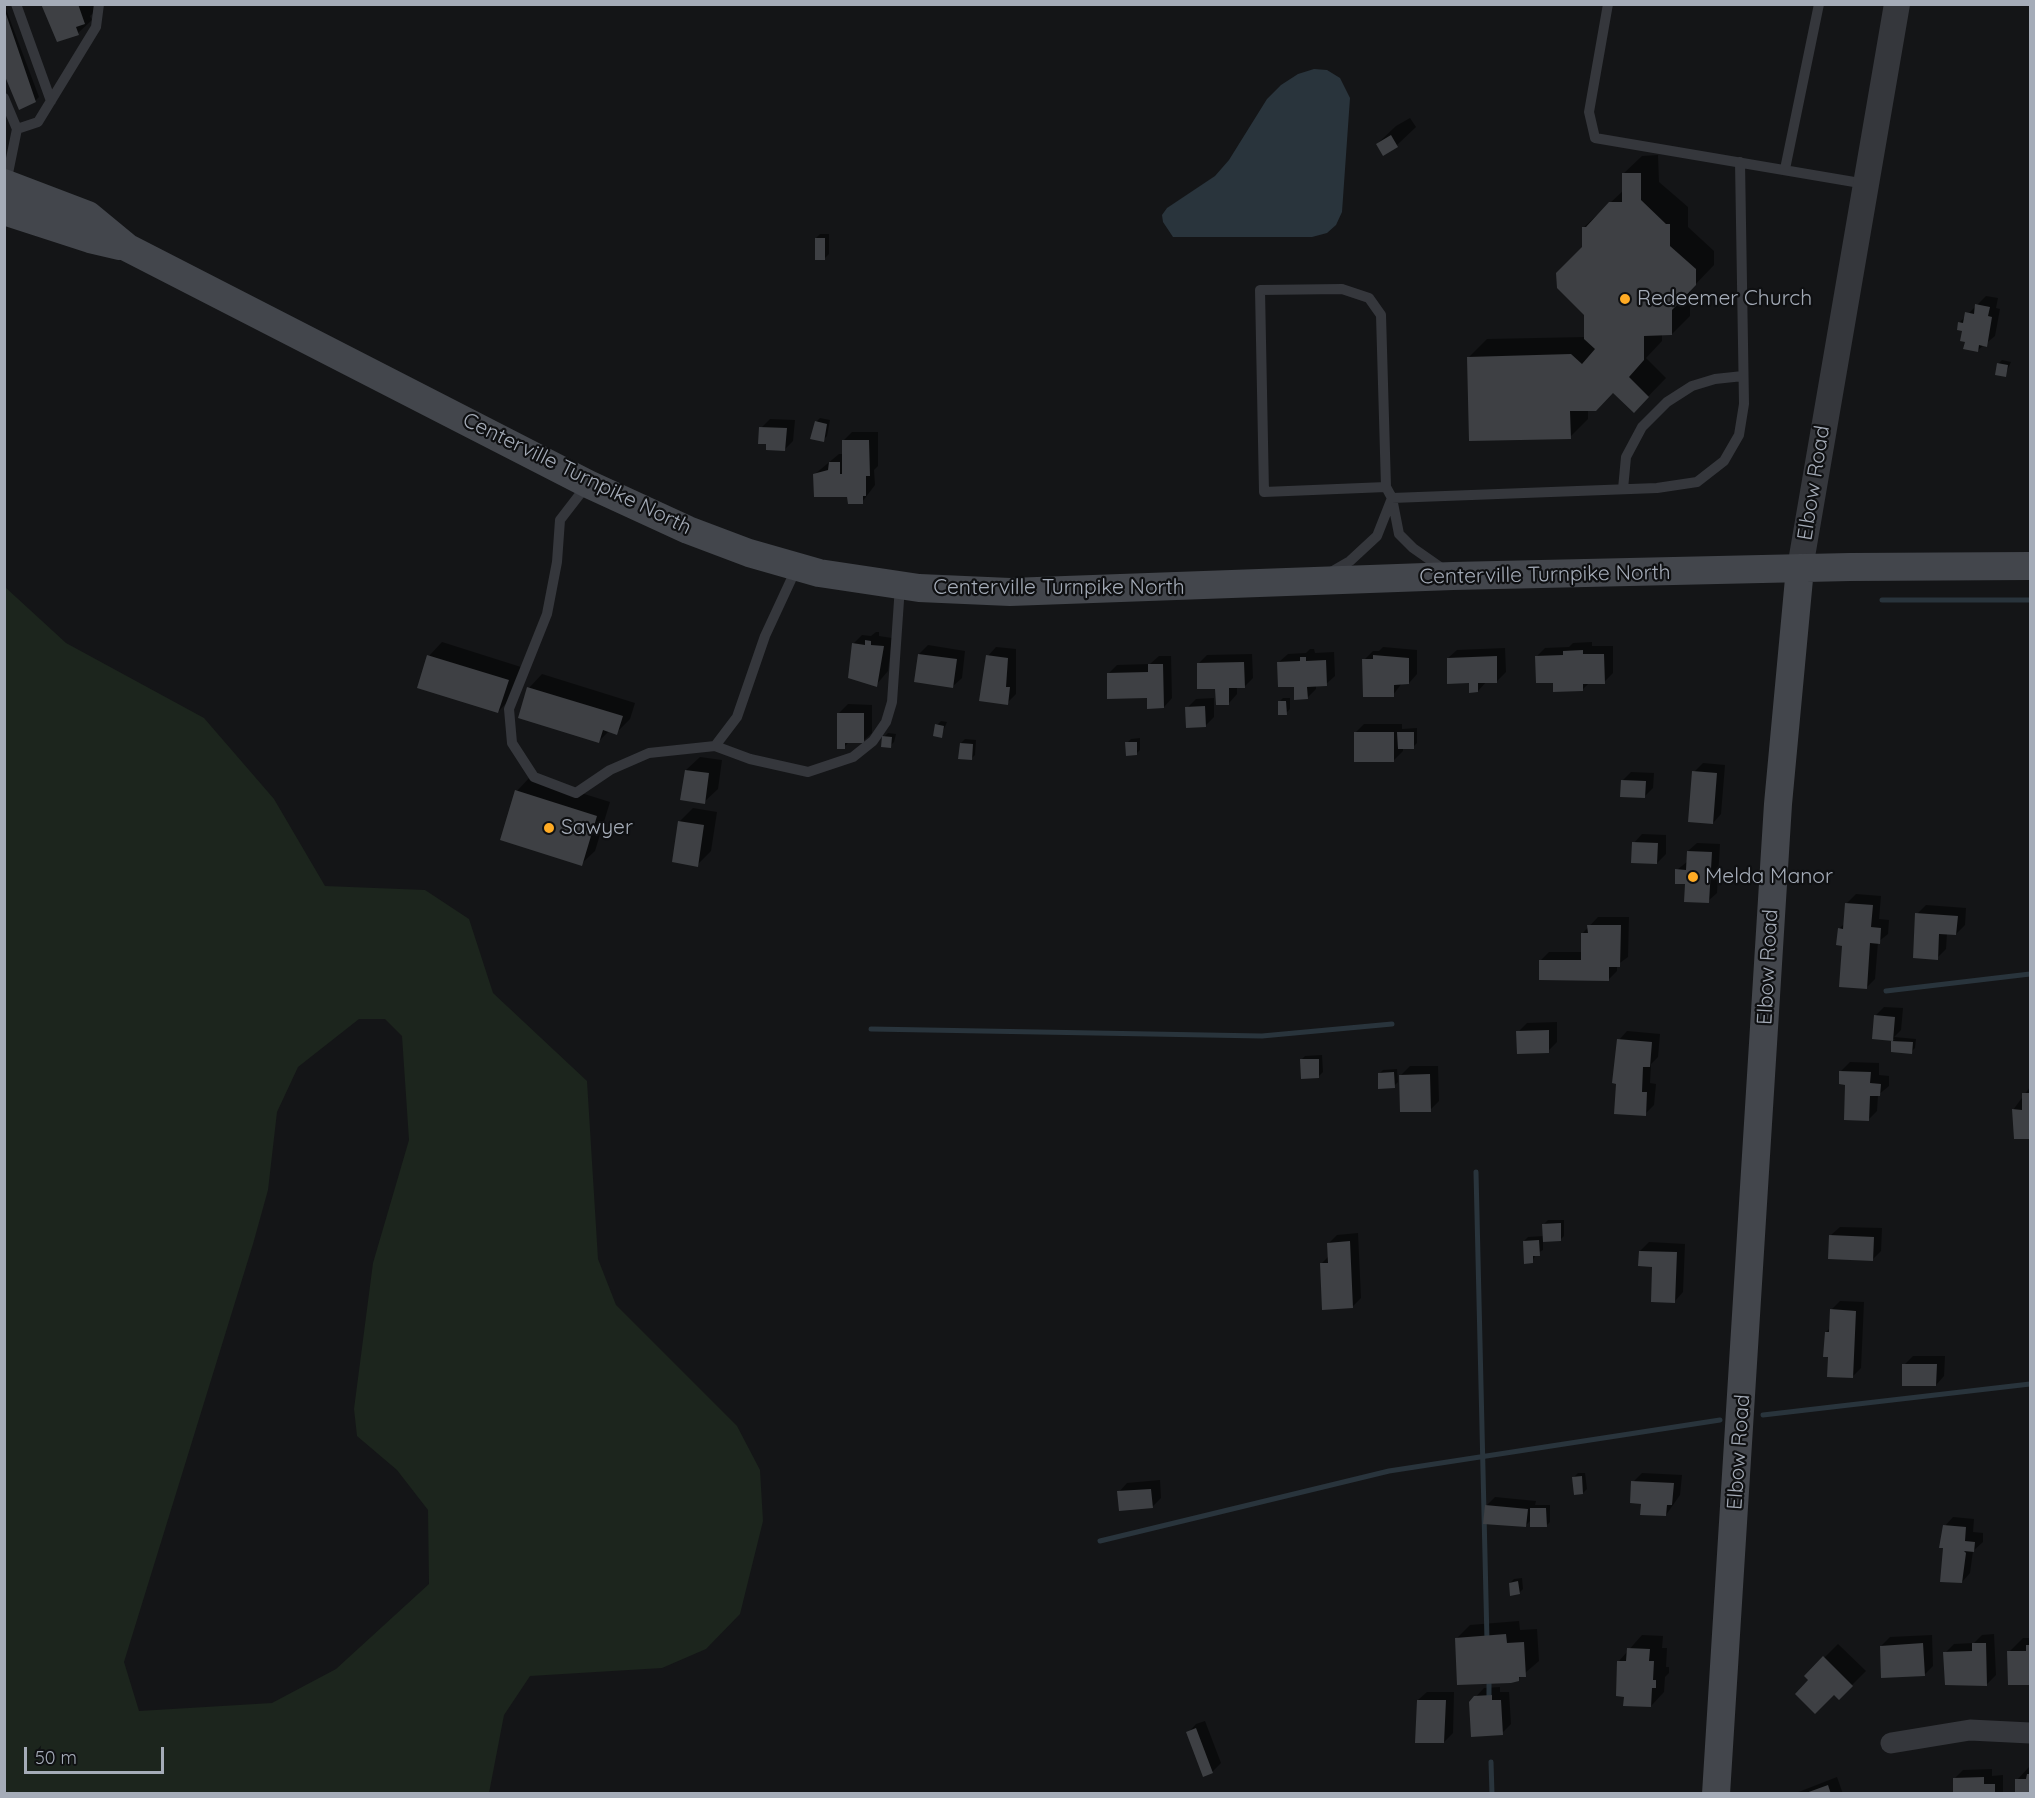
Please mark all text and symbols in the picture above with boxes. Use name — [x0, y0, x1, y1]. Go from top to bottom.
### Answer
place label: Redeemer Church — [1637, 286, 1812, 312]
marker: Redeemer Church — [1618, 292, 1632, 306]
street label: Centerville Turnpike North — [458, 408, 696, 540]
street label: Elbow Road — [1792, 424, 1836, 542]
street label: Centerville Turnpike North — [1419, 560, 1671, 590]
street label: Centerville Turnpike North — [933, 575, 1185, 601]
place label: Sawyer — [561, 815, 633, 841]
marker: Sawyer — [542, 821, 556, 835]
place label: Melda Manor — [1705, 864, 1833, 890]
marker: Melda Manor — [1686, 870, 1700, 884]
street label: Elbow Road — [1752, 909, 1784, 1025]
street label: Elbow Road — [1722, 1393, 1756, 1511]
scale bar — [27, 1735, 166, 1773]
text: 50 m — [35, 1746, 77, 1769]

